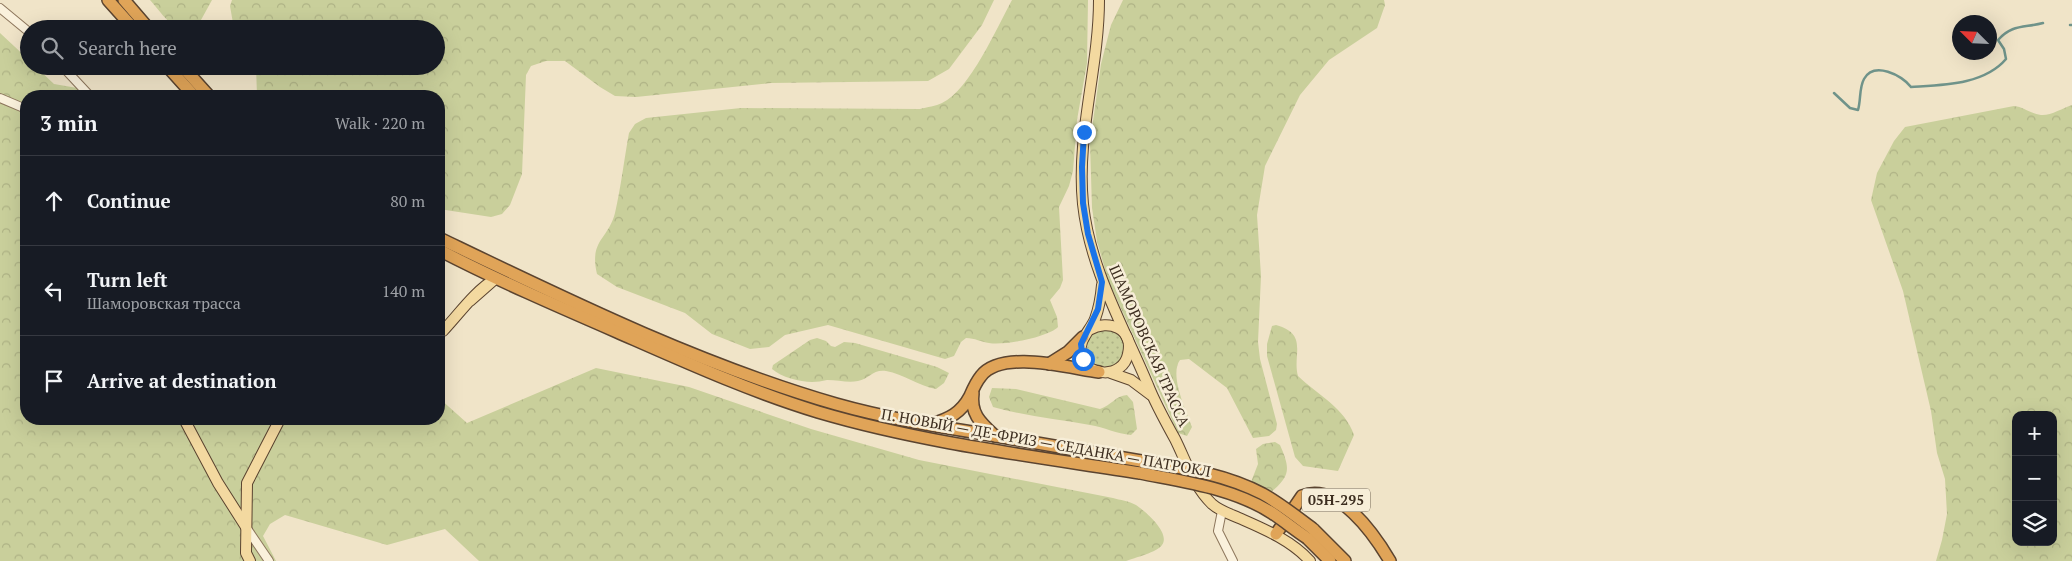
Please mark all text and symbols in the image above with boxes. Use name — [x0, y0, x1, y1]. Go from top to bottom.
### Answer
north arrow — [1952, 15, 1997, 60]
search box — [20, 20, 445, 75]
icon: search — [38, 34, 66, 62]
text: Search here — [78, 35, 177, 60]
text: 3 min — [40, 109, 97, 137]
text: Walk · 220 m — [335, 112, 425, 134]
route end — [1073, 121, 1096, 144]
icon: ahead — [40, 187, 68, 215]
text: Continue — [87, 188, 171, 213]
text: 80 m — [390, 190, 425, 212]
street label: ШАМОРОВСКАЯ ТРАССА — [1105, 262, 1195, 430]
text: Turn left — [87, 267, 168, 292]
icon: left — [40, 277, 68, 305]
text: 140 m — [382, 280, 425, 302]
text: Шаморовская трасса — [87, 292, 241, 314]
route start — [1072, 348, 1095, 371]
icon: arrive — [40, 367, 68, 395]
text: Arrive at destination — [87, 368, 276, 393]
street label: П. НОВЫЙ — ДЕ-ФРИЗ — СЕДАНКА — ПАТРОКЛ — [880, 403, 1213, 481]
map controls — [2012, 411, 2057, 546]
button: + — [2012, 411, 2057, 456]
button: − — [2012, 456, 2057, 501]
road number: 05Н-295 — [1302, 488, 1370, 512]
button: layers — [2012, 501, 2057, 546]

